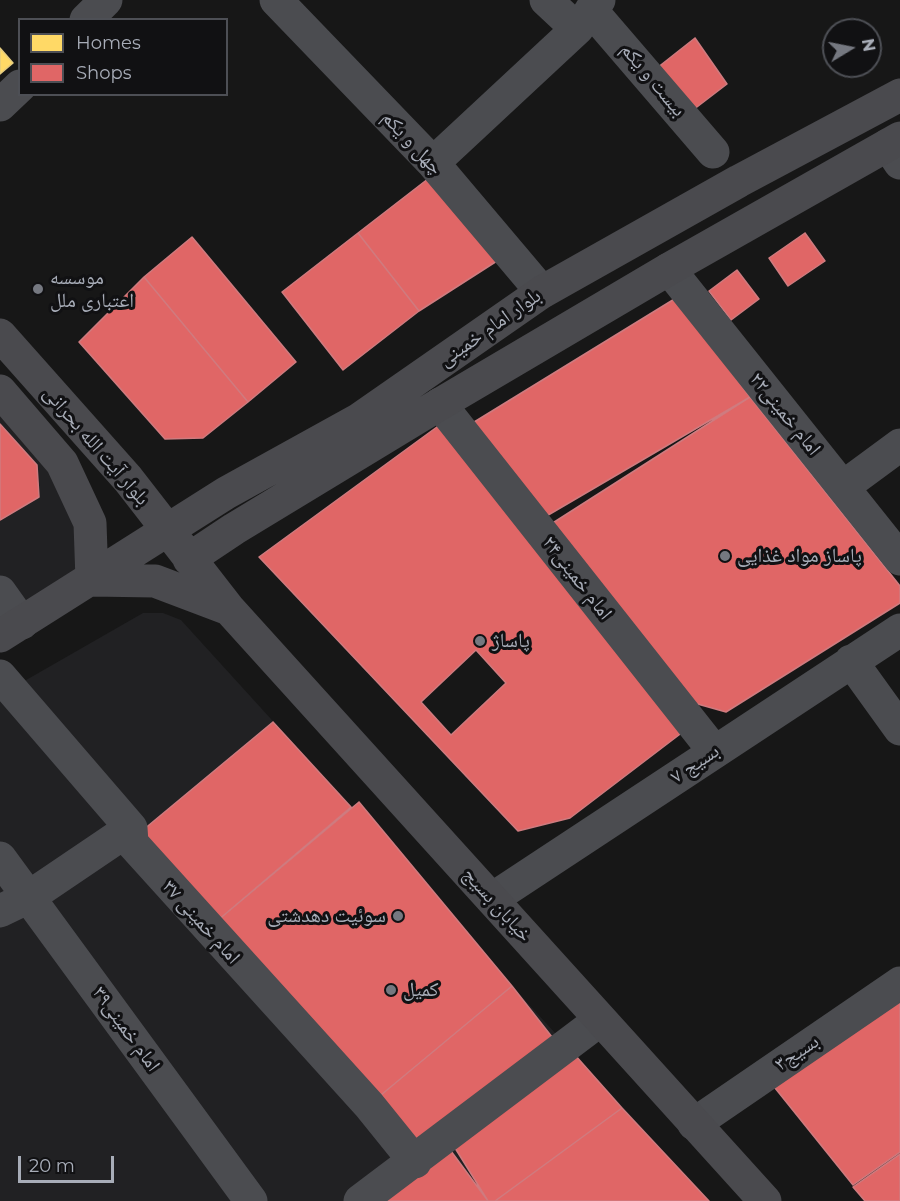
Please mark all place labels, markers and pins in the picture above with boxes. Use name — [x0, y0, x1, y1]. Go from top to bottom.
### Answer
place label: موسسه اعتباری ملل — [50, 266, 134, 313]
marker: موسسه اعتباری ملل — [31, 282, 45, 296]
place label: پاساز مواد غذایی — [737, 544, 862, 568]
marker: پاساز مواد غذایی — [718, 549, 732, 563]
place label: پاساژ — [492, 629, 530, 653]
marker: پاساژ — [473, 634, 487, 648]
place label: سوئیت دهدشتی — [267, 904, 386, 928]
marker: سوئیت دهدشتی — [391, 909, 405, 923]
place label: کمیل — [403, 978, 439, 1002]
marker: کمیل — [384, 983, 398, 997]

